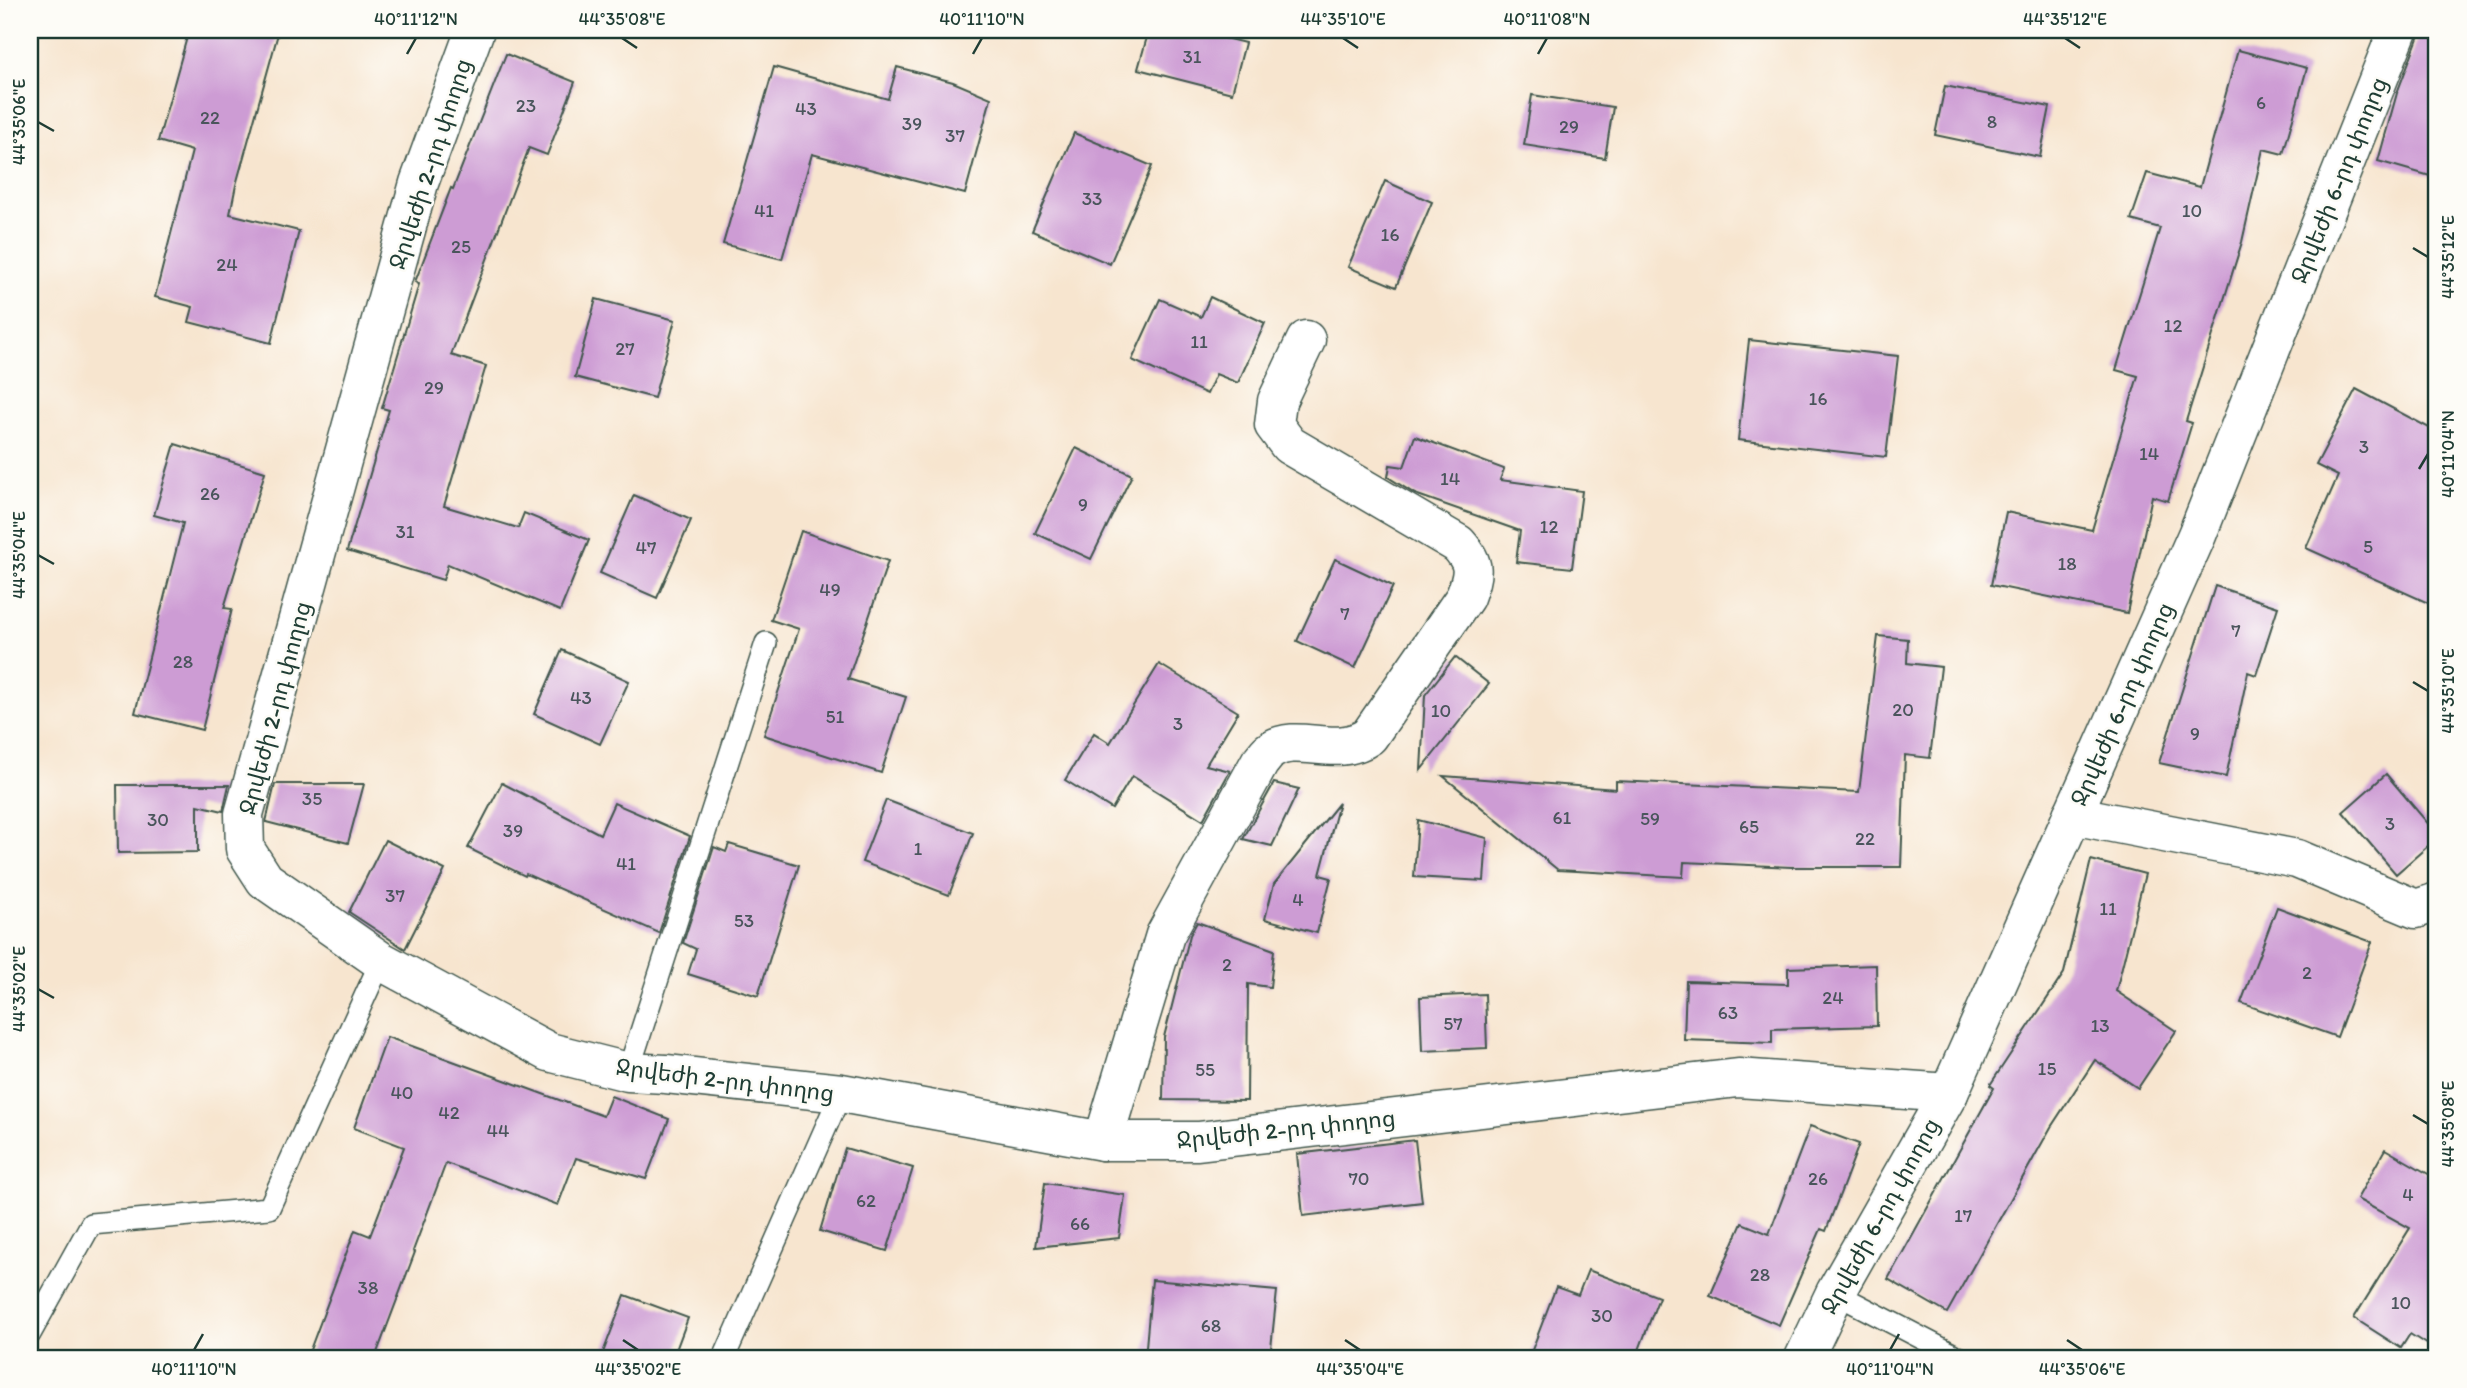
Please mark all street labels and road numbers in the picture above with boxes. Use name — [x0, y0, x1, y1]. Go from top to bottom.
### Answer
street label: Ջրվեժի 2-րդ փողոց — [383, 55, 477, 273]
street label: Ջրվեժի 6-րդ փողոց — [2285, 73, 2393, 287]
street label: Ջրվեժի 2-րդ փողոց — [233, 598, 317, 818]
street label: Ջրվեժի 6-րդ փողոց — [2065, 598, 2179, 810]
street label: Ջրվեժի 2-րդ փողոց — [614, 1053, 836, 1107]
street label: Ջրվեժի 2-րդ փողոց — [1175, 1104, 1397, 1154]
street label: Ջրվեժի 6-րդ փողոց — [1814, 1113, 1946, 1319]

